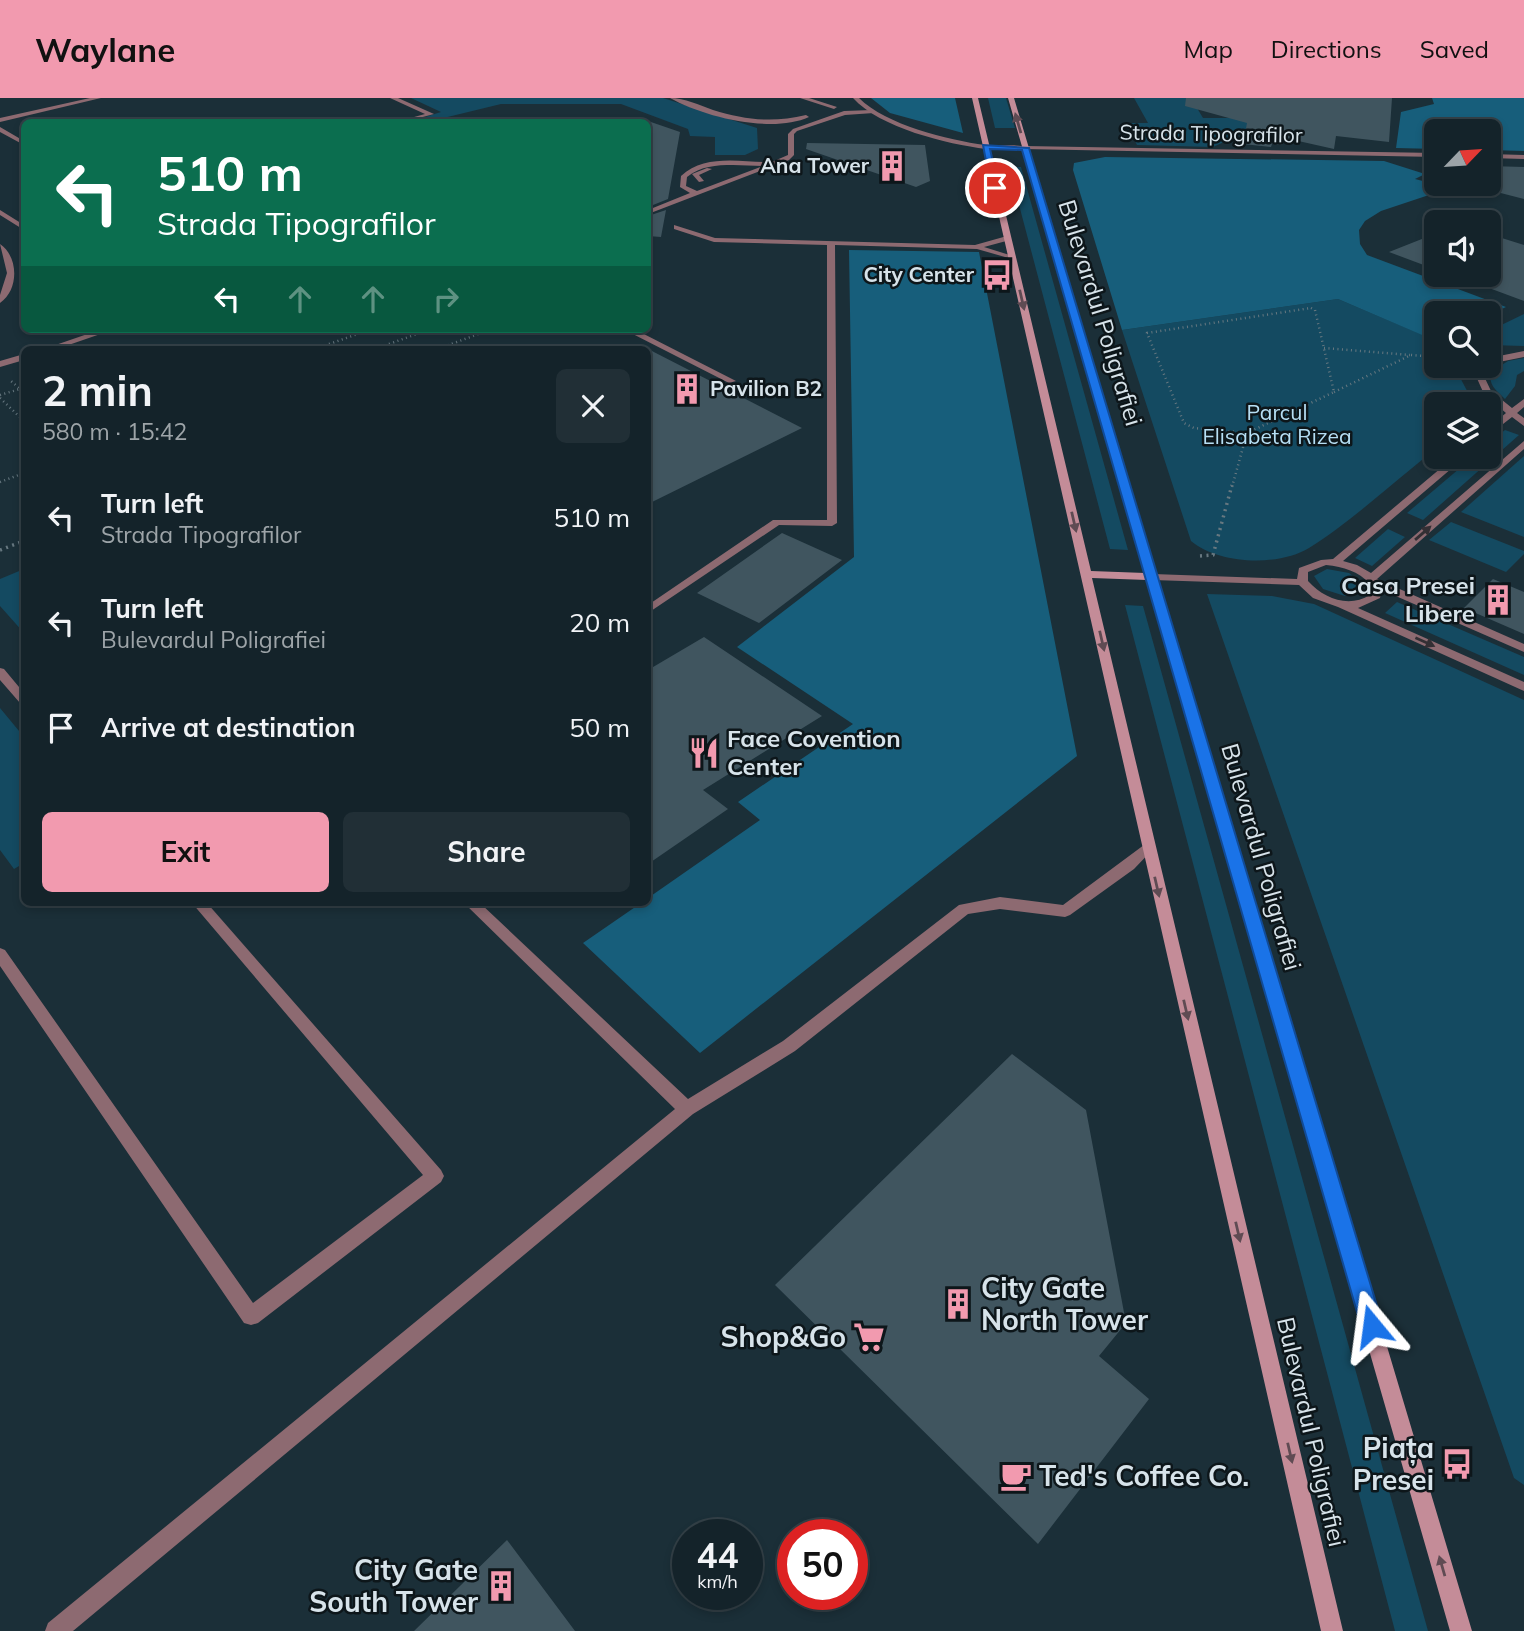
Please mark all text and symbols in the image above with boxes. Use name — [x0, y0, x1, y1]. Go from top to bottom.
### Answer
text: Waylane — [35, 29, 175, 70]
text: Map — [1183, 34, 1233, 64]
text: Directions — [1271, 34, 1382, 64]
text: Saved — [1420, 34, 1489, 64]
one-way arrow — [1012, 112, 1022, 133]
street label: Strada Tipografilor — [1119, 118, 1303, 148]
north arrow — [1424, 119, 1502, 196]
map controls — [1424, 119, 1501, 469]
text: 510 m — [157, 142, 303, 203]
icon: left — [42, 147, 133, 238]
building icon: Ana Tower — [875, 149, 909, 183]
place label: Ana Tower — [760, 152, 870, 178]
pin — [965, 158, 1025, 218]
icon: arrive — [976, 169, 1014, 207]
street label: Bulevardul Poligrafiei — [1052, 196, 1150, 429]
text: Strada Tipografilor — [157, 203, 436, 243]
button: sound — [1424, 210, 1501, 287]
bus stop icon: City Center — [980, 258, 1014, 292]
place label: City Center — [863, 261, 975, 287]
icon: left — [208, 280, 246, 318]
icon: ahead — [281, 280, 319, 318]
icon: ahead — [354, 280, 392, 318]
icon: right — [427, 280, 465, 318]
one-way arrow — [1016, 290, 1027, 312]
button: search — [1424, 301, 1501, 378]
text: 2 min — [42, 364, 153, 417]
button: close — [556, 369, 630, 443]
building icon: Pavilion B2 — [670, 372, 704, 406]
place label: Pavilion B2 — [710, 375, 822, 401]
button: layers — [1424, 392, 1501, 469]
park label: Parcul Elisabeta Rizea — [1202, 399, 1352, 449]
text: 580 m · 15:42 — [42, 417, 187, 446]
text: Turn left — [101, 487, 203, 520]
icon: left — [42, 499, 80, 537]
text: 510 m — [554, 501, 630, 534]
one-way arrow — [1069, 511, 1080, 533]
text: Strada Tipografilor — [101, 520, 301, 549]
one-way arrow — [1414, 525, 1432, 541]
place label: Casa Presei Libere — [1341, 570, 1475, 628]
building icon: Casa Presei Libere — [1481, 583, 1515, 617]
text: Turn left — [101, 592, 203, 625]
icon: left — [42, 604, 80, 642]
text: 20 m — [569, 606, 630, 639]
text: Bulevardul Poligrafiei — [101, 625, 326, 654]
one-way arrow — [1096, 630, 1107, 652]
one-way arrow — [1415, 637, 1436, 648]
icon: arrive — [42, 709, 80, 747]
text: Arrive at destination — [101, 711, 356, 744]
text: 50 m — [569, 711, 630, 744]
place label: Face Covention Center — [727, 723, 901, 781]
restaurant icon: Face Covention Center — [687, 736, 721, 770]
street label: Bulevardul Poligrafiei — [1215, 740, 1309, 974]
button: Exit — [42, 812, 329, 892]
button: Share — [343, 812, 630, 892]
one-way arrow — [1152, 876, 1163, 898]
one-way arrow — [1181, 999, 1192, 1021]
one-way arrow — [1233, 1221, 1244, 1243]
place label: City Gate North Tower — [981, 1270, 1148, 1337]
building icon: City Gate North Tower — [941, 1287, 975, 1321]
position arrow — [1335, 1289, 1409, 1363]
street label: Bulevardul Poligrafiei — [1271, 1314, 1353, 1549]
place label: Shop&Go — [721, 1319, 846, 1354]
supermarket icon: Shop&Go — [852, 1320, 886, 1354]
place label: Piața Presei — [1353, 1430, 1434, 1497]
one-way arrow — [1285, 1442, 1296, 1464]
bus stop icon: Piața Presei — [1440, 1447, 1474, 1481]
place label: Ted's Coffee Co. — [1039, 1458, 1249, 1493]
cafe icon: Ted's Coffee Co. — [999, 1459, 1033, 1493]
speed limit sign: 50 — [777, 1519, 868, 1610]
text: 44 — [696, 1533, 739, 1577]
place label: City Gate South Tower — [309, 1552, 478, 1619]
one-way arrow — [1436, 1555, 1446, 1576]
building icon: City Gate South Tower — [484, 1569, 518, 1603]
text: km/h — [697, 1570, 738, 1593]

